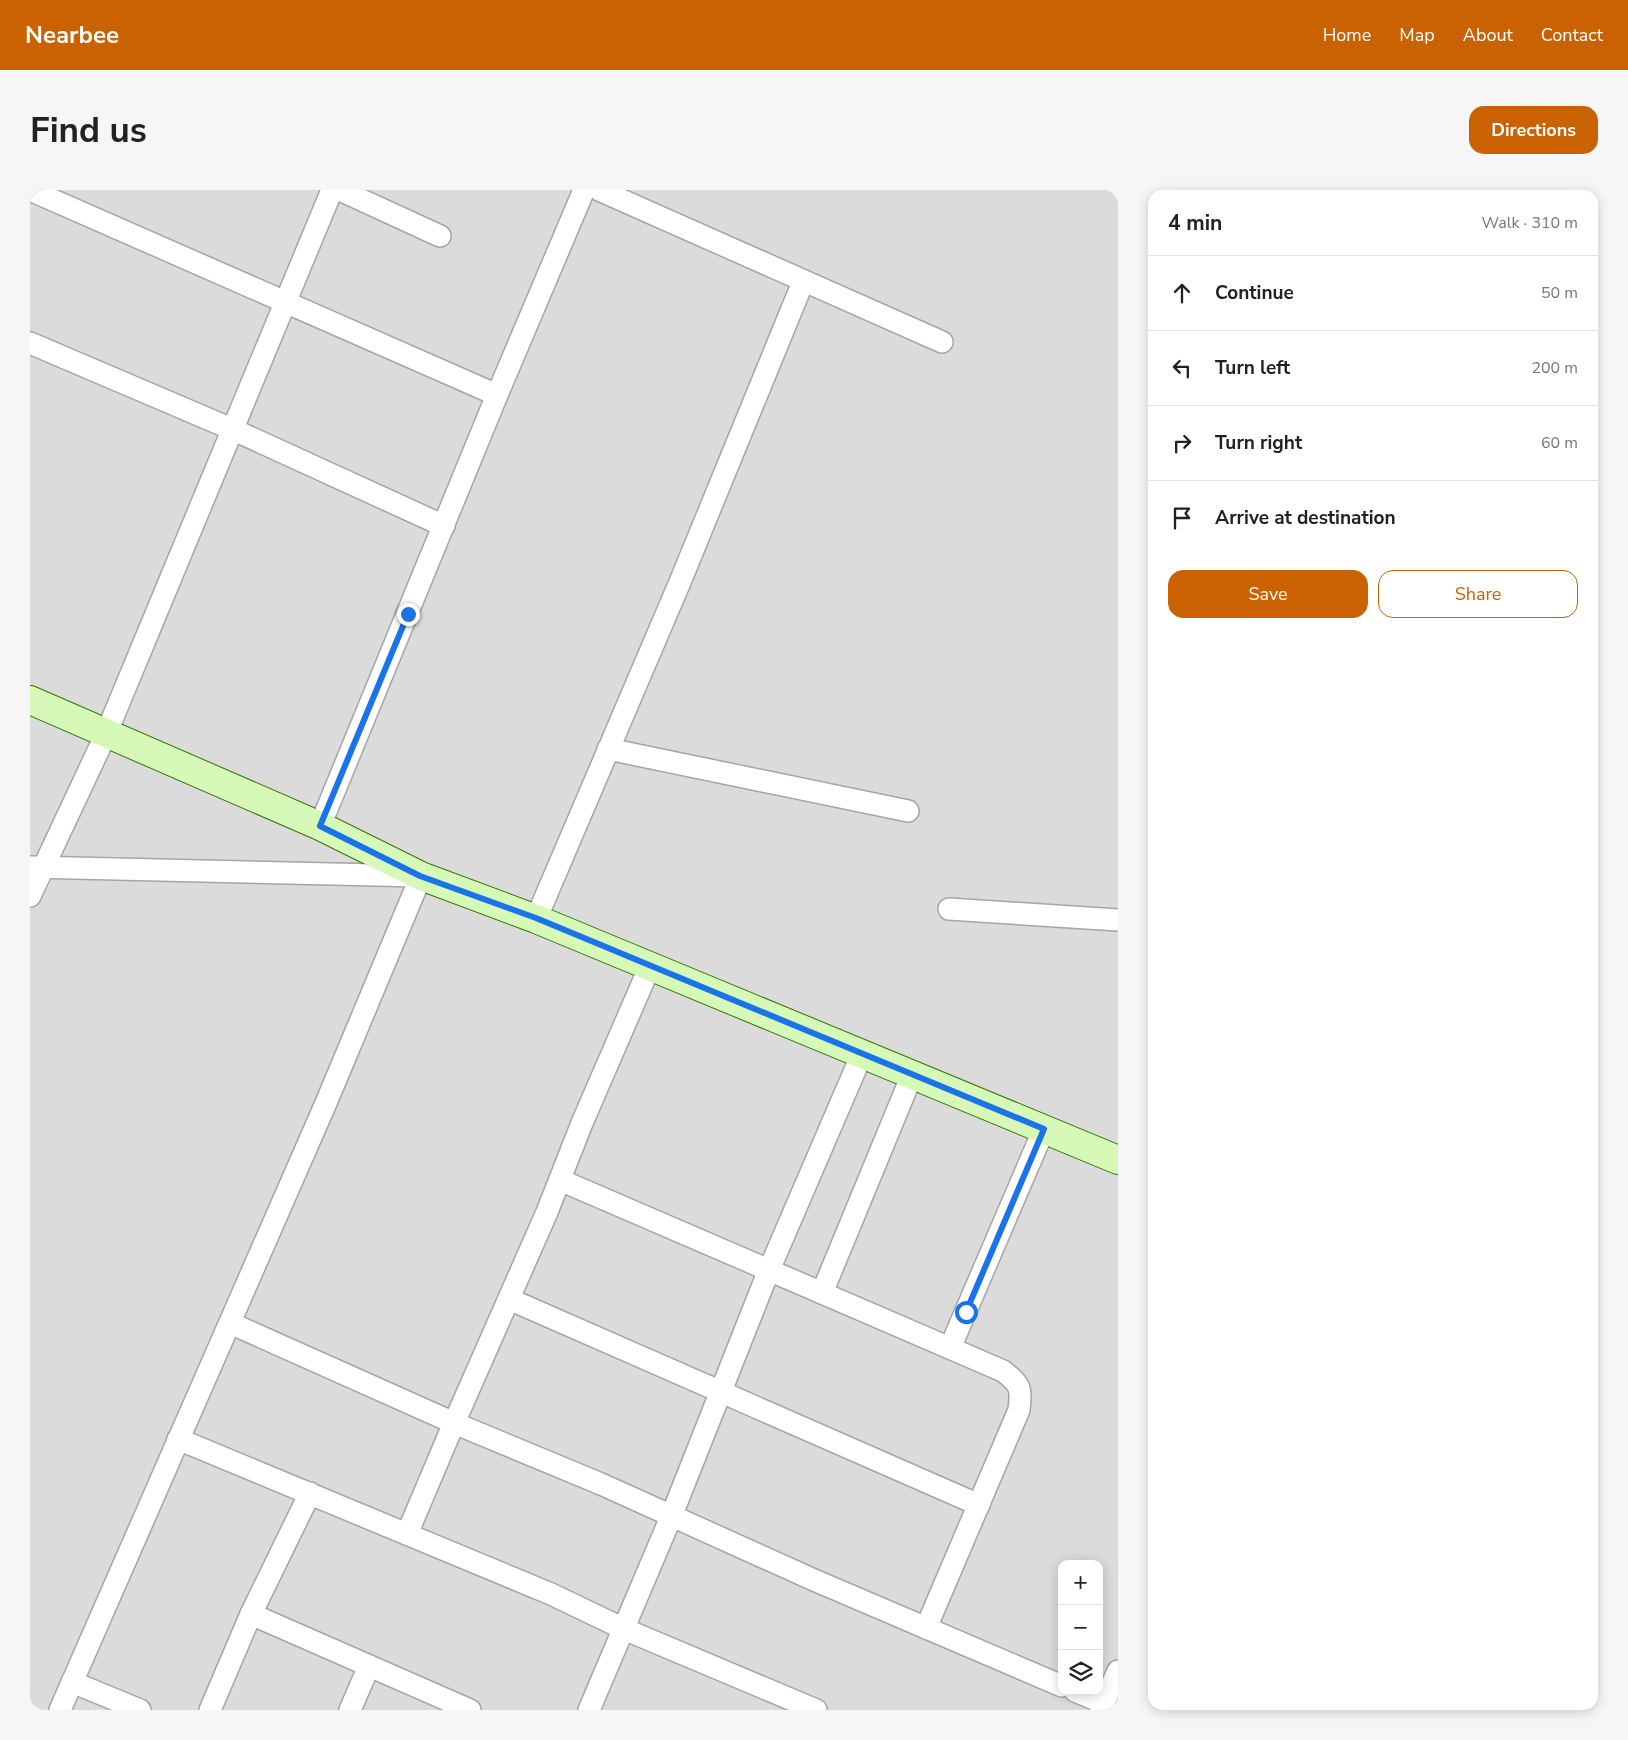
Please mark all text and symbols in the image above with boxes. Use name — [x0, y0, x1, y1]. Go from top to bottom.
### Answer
text: Nearbee — [25, 19, 119, 51]
text: Home — [1323, 23, 1371, 47]
text: Map — [1399, 23, 1435, 47]
text: About — [1463, 23, 1513, 47]
text: Contact — [1541, 23, 1603, 47]
button: Directions — [1469, 106, 1598, 154]
text: Find us — [30, 107, 147, 154]
text: 4 min — [1168, 209, 1222, 237]
text: Walk · 310 m — [1482, 212, 1578, 234]
icon: ahead — [1168, 279, 1196, 307]
text: Continue — [1215, 280, 1294, 306]
text: 50 m — [1541, 282, 1578, 304]
icon: left — [1168, 354, 1196, 382]
text: Turn left — [1215, 355, 1290, 381]
text: 200 m — [1531, 357, 1578, 379]
icon: right — [1168, 429, 1196, 457]
text: Turn right — [1215, 430, 1302, 456]
text: 60 m — [1541, 432, 1578, 454]
icon: arrive — [1168, 504, 1196, 532]
text: Arrive at destination — [1215, 505, 1396, 531]
button: Save — [1168, 570, 1368, 618]
button: Share — [1378, 570, 1578, 618]
route end — [397, 603, 420, 626]
route start — [955, 1301, 978, 1324]
map controls — [1058, 1560, 1103, 1695]
button: + — [1058, 1560, 1103, 1605]
button: − — [1058, 1605, 1103, 1650]
button: layers — [1058, 1650, 1103, 1695]

